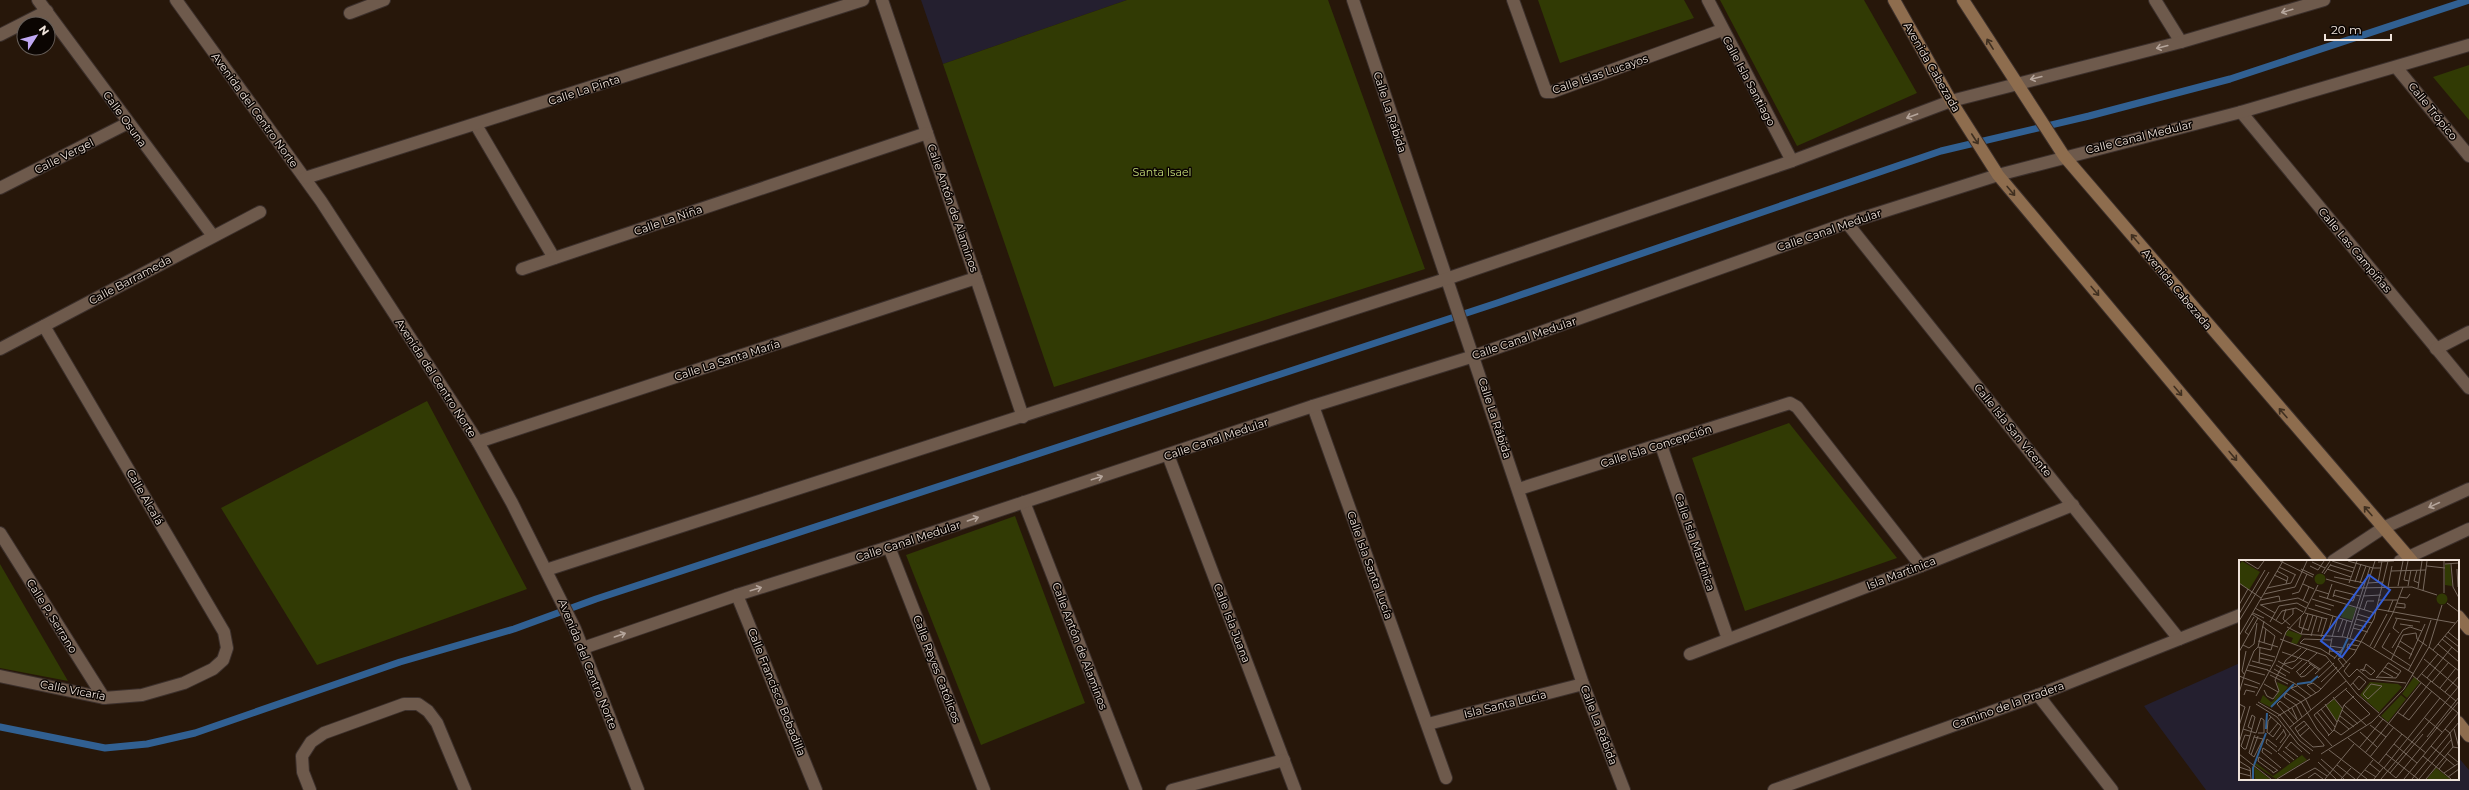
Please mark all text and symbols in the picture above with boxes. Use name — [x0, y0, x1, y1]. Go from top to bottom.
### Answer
one-way arrow — [2281, 8, 2294, 15]
north arrow — [16, 16, 56, 56]
scale bar — [2325, 16, 2391, 42]
street label: Avenida Cabezada — [1901, 20, 1963, 114]
text: N — [36, 22, 52, 38]
text: 20 m — [2331, 22, 2362, 37]
street label: Calle Isla Santiago — [1719, 34, 1779, 128]
one-way arrow — [1986, 38, 1994, 50]
one-way arrow — [2156, 44, 2169, 51]
street label: Avenida del Centro Norte — [209, 50, 302, 170]
street label: Calle Islas Lucayos — [1550, 51, 1650, 97]
street label: Calle La Rábida — [1370, 70, 1410, 154]
street label: Calle La Pinta — [546, 72, 622, 108]
one-way arrow — [2030, 75, 2043, 83]
street label: Calle Trópico — [2405, 79, 2461, 143]
street label: Calle Osuna — [100, 88, 150, 150]
one-way arrow — [1906, 113, 1918, 121]
street label: Calle Canal Medular — [2084, 117, 2194, 157]
one-way arrow — [1971, 133, 1979, 145]
street label: Calle Vergel — [32, 135, 96, 177]
street label: Calle Antón de Alaminos — [924, 142, 982, 275]
park label: Santa Isael — [1132, 165, 1192, 179]
one-way arrow — [2007, 186, 2016, 196]
street label: Calle La Niña — [632, 202, 704, 238]
street label: Calle Las Campiñas — [2315, 205, 2395, 296]
street label: Calle Canal Medular — [1775, 206, 1883, 254]
one-way arrow — [2130, 234, 2139, 244]
street label: Avenida Cabezada — [2139, 246, 2215, 332]
street label: Calle Barrameda — [86, 252, 174, 308]
one-way arrow — [2090, 285, 2099, 296]
street label: Calle Canal Medular — [1470, 314, 1578, 362]
street label: Avenida del Centro Norte — [392, 316, 480, 440]
street label: Calle La Santa María — [672, 336, 782, 384]
street label: Calle La Rábida — [1475, 376, 1515, 460]
street label: Calle Isla San Vicente — [1971, 381, 2055, 480]
one-way arrow — [2173, 385, 2182, 396]
one-way arrow — [2278, 407, 2287, 418]
street label: Calle Canal Medular — [1162, 415, 1270, 463]
street label: Calle Isla Concepción — [1599, 421, 1713, 471]
one-way arrow — [2228, 450, 2237, 461]
street label: Calle Alcalá — [123, 466, 167, 528]
one-way arrow — [1090, 474, 1103, 481]
street label: Calle Isla Martinica — [1672, 491, 1718, 593]
one-way arrow — [2428, 502, 2440, 509]
one-way arrow — [2364, 506, 2373, 516]
street label: Calle Isla Santa Lucía — [1344, 509, 1396, 621]
one-way arrow — [967, 515, 980, 522]
street label: Calle Canal Medular — [854, 517, 962, 565]
street label: Isla Martinica — [1864, 553, 1938, 593]
inset map — [2239, 560, 2459, 780]
street label: Calle P. Serrano — [24, 576, 81, 656]
street label: Calle Antón de Alaminos — [1049, 580, 1111, 712]
street label: Calle Isla Juana — [1210, 581, 1254, 665]
one-way arrow — [750, 585, 763, 592]
street label: Avenida del Centro Norte — [556, 597, 621, 731]
street label: Calle Reyes Católicos — [910, 613, 964, 726]
street label: Calle Francisco Bobadilla — [745, 626, 809, 758]
one-way arrow — [613, 631, 626, 638]
street label: Calle Vicaría — [39, 677, 107, 703]
street label: Camino de la Pradera — [1950, 678, 2066, 732]
street label: Calle La Rábida — [1577, 683, 1621, 767]
street label: Isla Santa Lucia — [1462, 687, 1548, 721]

